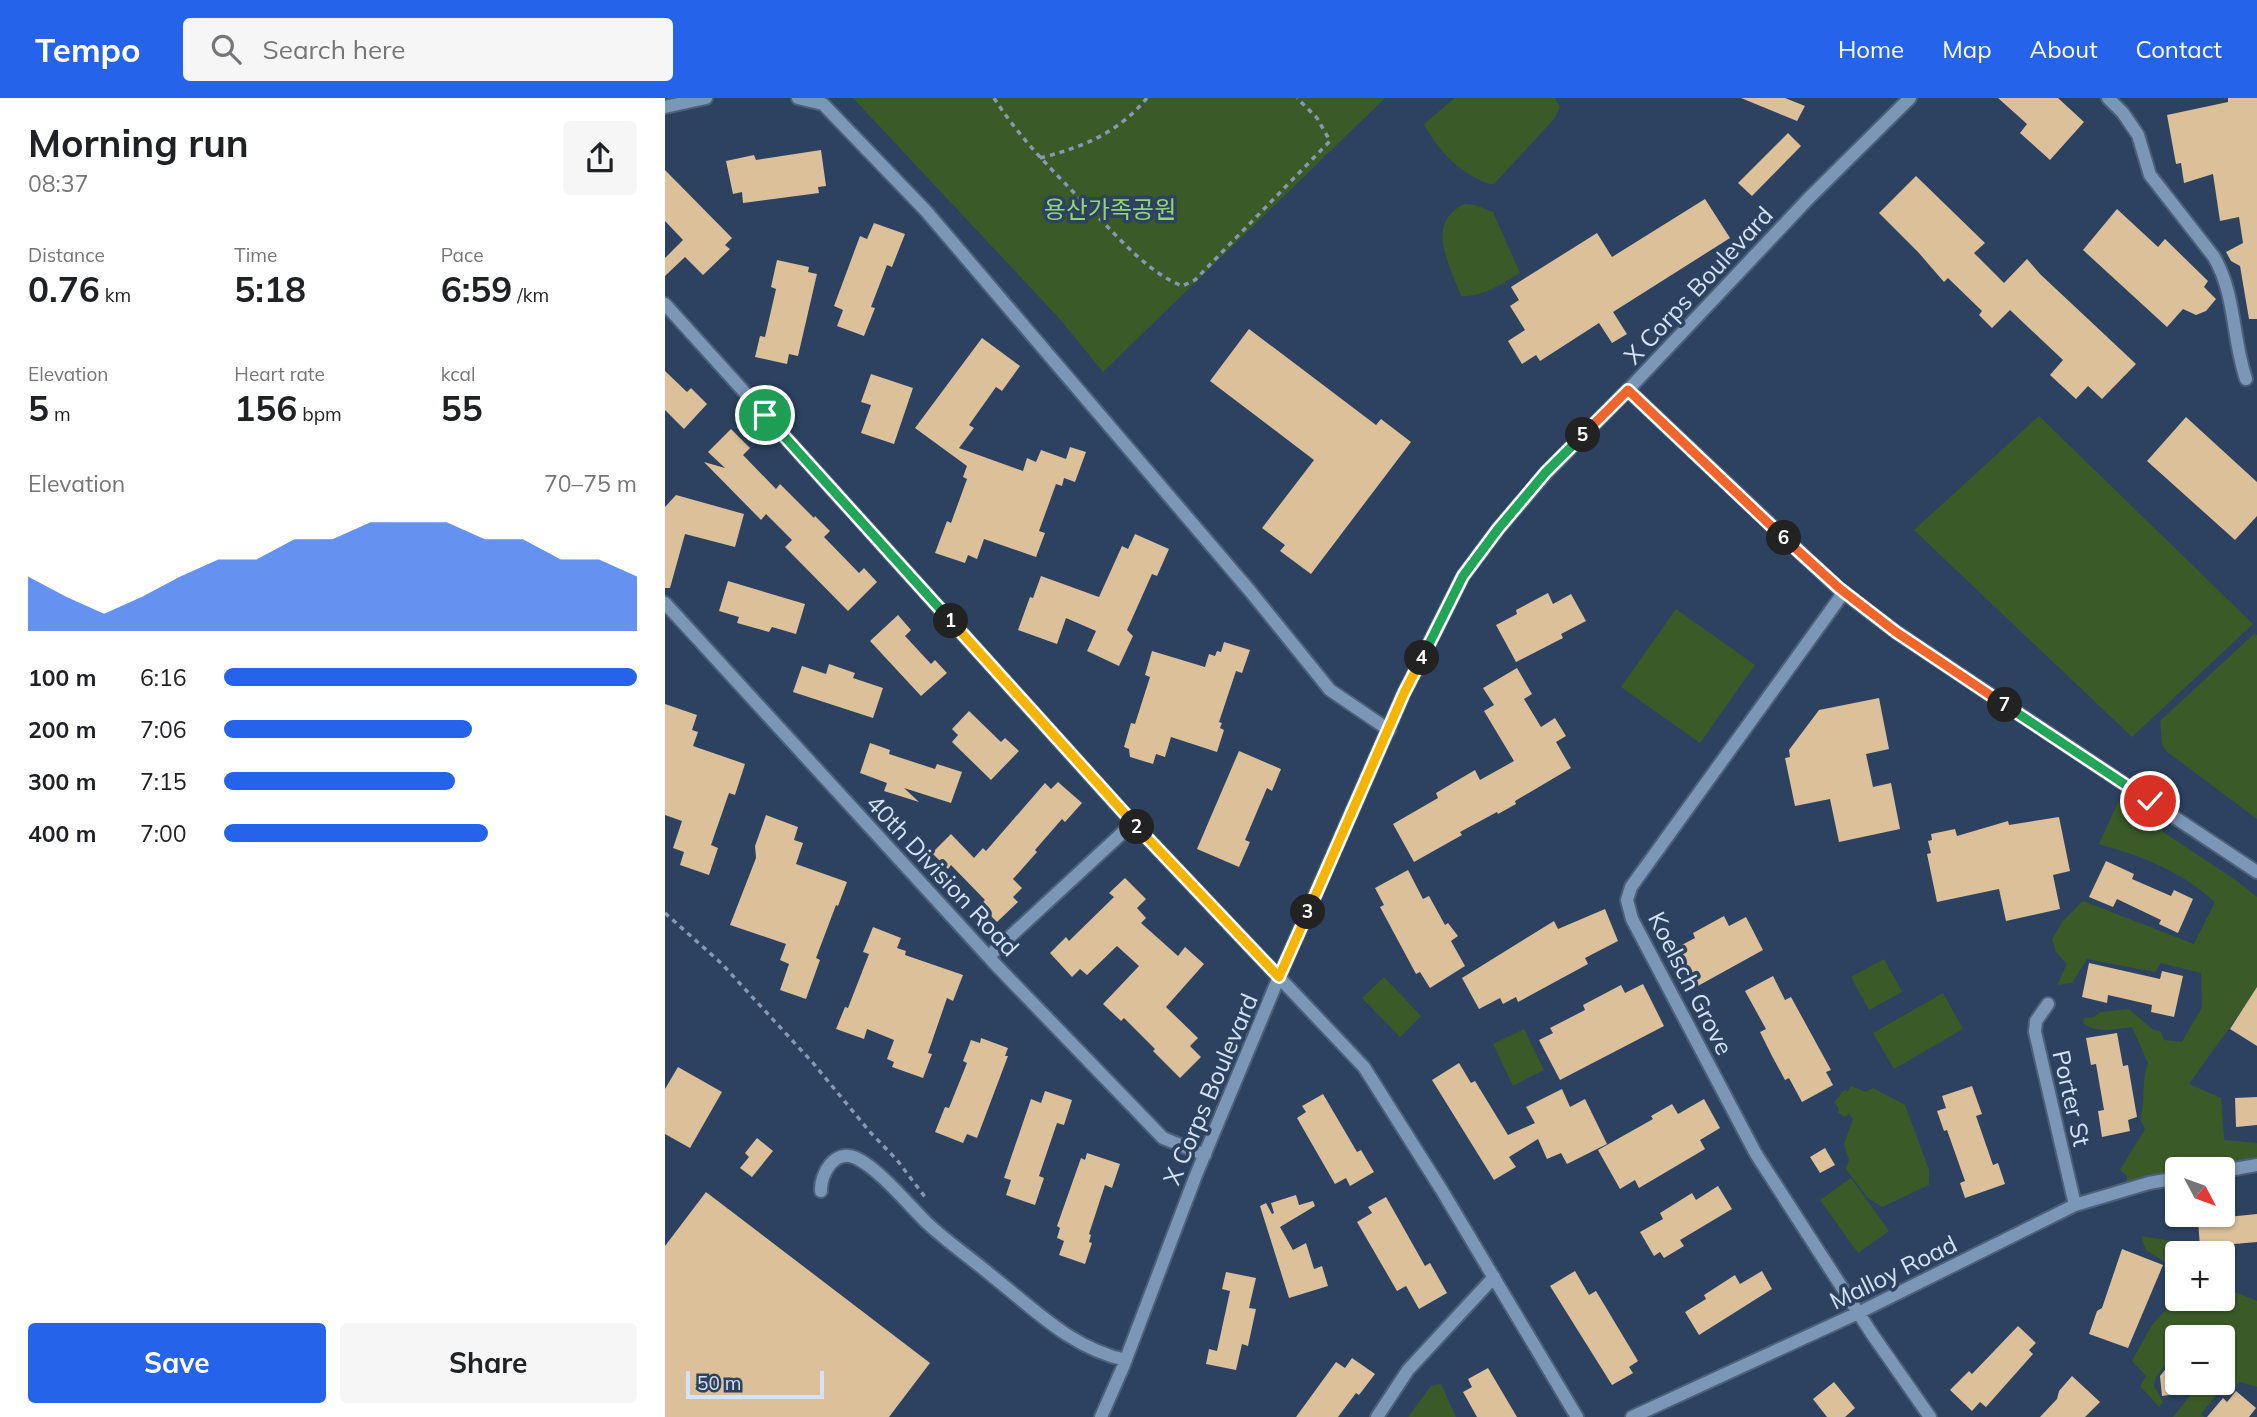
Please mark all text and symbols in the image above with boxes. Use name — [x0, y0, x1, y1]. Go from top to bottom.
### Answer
search box — [183, 18, 673, 81]
text: Tempo — [35, 29, 141, 70]
icon: search — [207, 30, 245, 68]
text: Search here — [263, 33, 406, 66]
text: Home — [1838, 34, 1904, 64]
text: Map — [1942, 34, 1992, 64]
text: About — [2030, 34, 2098, 64]
text: Contact — [2136, 34, 2222, 64]
text: Morning run — [28, 119, 249, 167]
button: share — [563, 121, 637, 195]
text: 08:37 — [28, 169, 88, 198]
park label: 용산가족공원 — [1044, 194, 1176, 224]
street label: X Corps Boulevard — [1617, 200, 1779, 370]
text: Distance — [28, 243, 105, 267]
text: Time — [234, 243, 277, 267]
text: Pace — [441, 243, 484, 267]
text: 0.76 — [28, 267, 100, 311]
text: 5:18 — [234, 267, 306, 311]
text: 6:59 — [441, 267, 512, 311]
text: km — [100, 283, 131, 307]
text: /km — [512, 283, 549, 307]
text: Elevation — [28, 362, 108, 386]
text: Heart rate — [234, 362, 325, 386]
text: kcal — [441, 362, 475, 386]
pin — [735, 385, 795, 445]
text: 5 — [28, 386, 49, 430]
text: 156 — [234, 386, 297, 430]
text: 55 — [441, 386, 483, 430]
icon: arrive — [746, 396, 784, 434]
text: m — [49, 402, 71, 426]
text: bpm — [297, 402, 342, 426]
pin: 5 — [1565, 418, 1601, 452]
text: 5 — [1577, 422, 1588, 446]
text: Elevation — [28, 469, 125, 498]
text: 70–75 m — [544, 469, 637, 498]
pin: 6 — [1767, 520, 1801, 556]
text: 6 — [1778, 525, 1789, 549]
pin: 1 — [933, 603, 969, 638]
text: 1 — [945, 608, 956, 632]
pin: 4 — [1405, 640, 1439, 676]
text: 4 — [1416, 645, 1427, 669]
text: 100 m — [28, 663, 96, 692]
text: 6:16 — [140, 663, 187, 692]
pin: 7 — [1987, 688, 2023, 722]
text: 7 — [1999, 692, 2010, 716]
text: 200 m — [28, 715, 96, 744]
text: 7:06 — [140, 715, 187, 744]
text: 300 m — [28, 767, 96, 796]
text: 7:15 — [140, 767, 187, 796]
pin — [2120, 771, 2180, 831]
icon: check — [2131, 782, 2169, 820]
street label: 40th Division Road — [860, 788, 1026, 962]
pin: 2 — [1119, 810, 1155, 844]
text: 2 — [1131, 814, 1142, 838]
text: 400 m — [28, 819, 96, 848]
text: 7:00 — [140, 819, 187, 848]
pin: 3 — [1291, 894, 1325, 930]
text: 3 — [1302, 899, 1313, 923]
street label: Koelsch Grove — [1642, 906, 1740, 1060]
street label: X Corps Boulevard — [1156, 989, 1264, 1189]
street label: Porter St — [2046, 1047, 2098, 1149]
north arrow — [2165, 1157, 2235, 1227]
map controls — [2165, 1157, 2235, 1395]
street label: Malloy Road — [1824, 1228, 1962, 1316]
button: + — [2165, 1241, 2235, 1311]
button: Save — [28, 1323, 326, 1403]
button: Share — [340, 1323, 637, 1403]
button: − — [2165, 1325, 2235, 1395]
scale bar — [686, 1368, 824, 1400]
text: 50 m — [697, 1371, 741, 1395]

